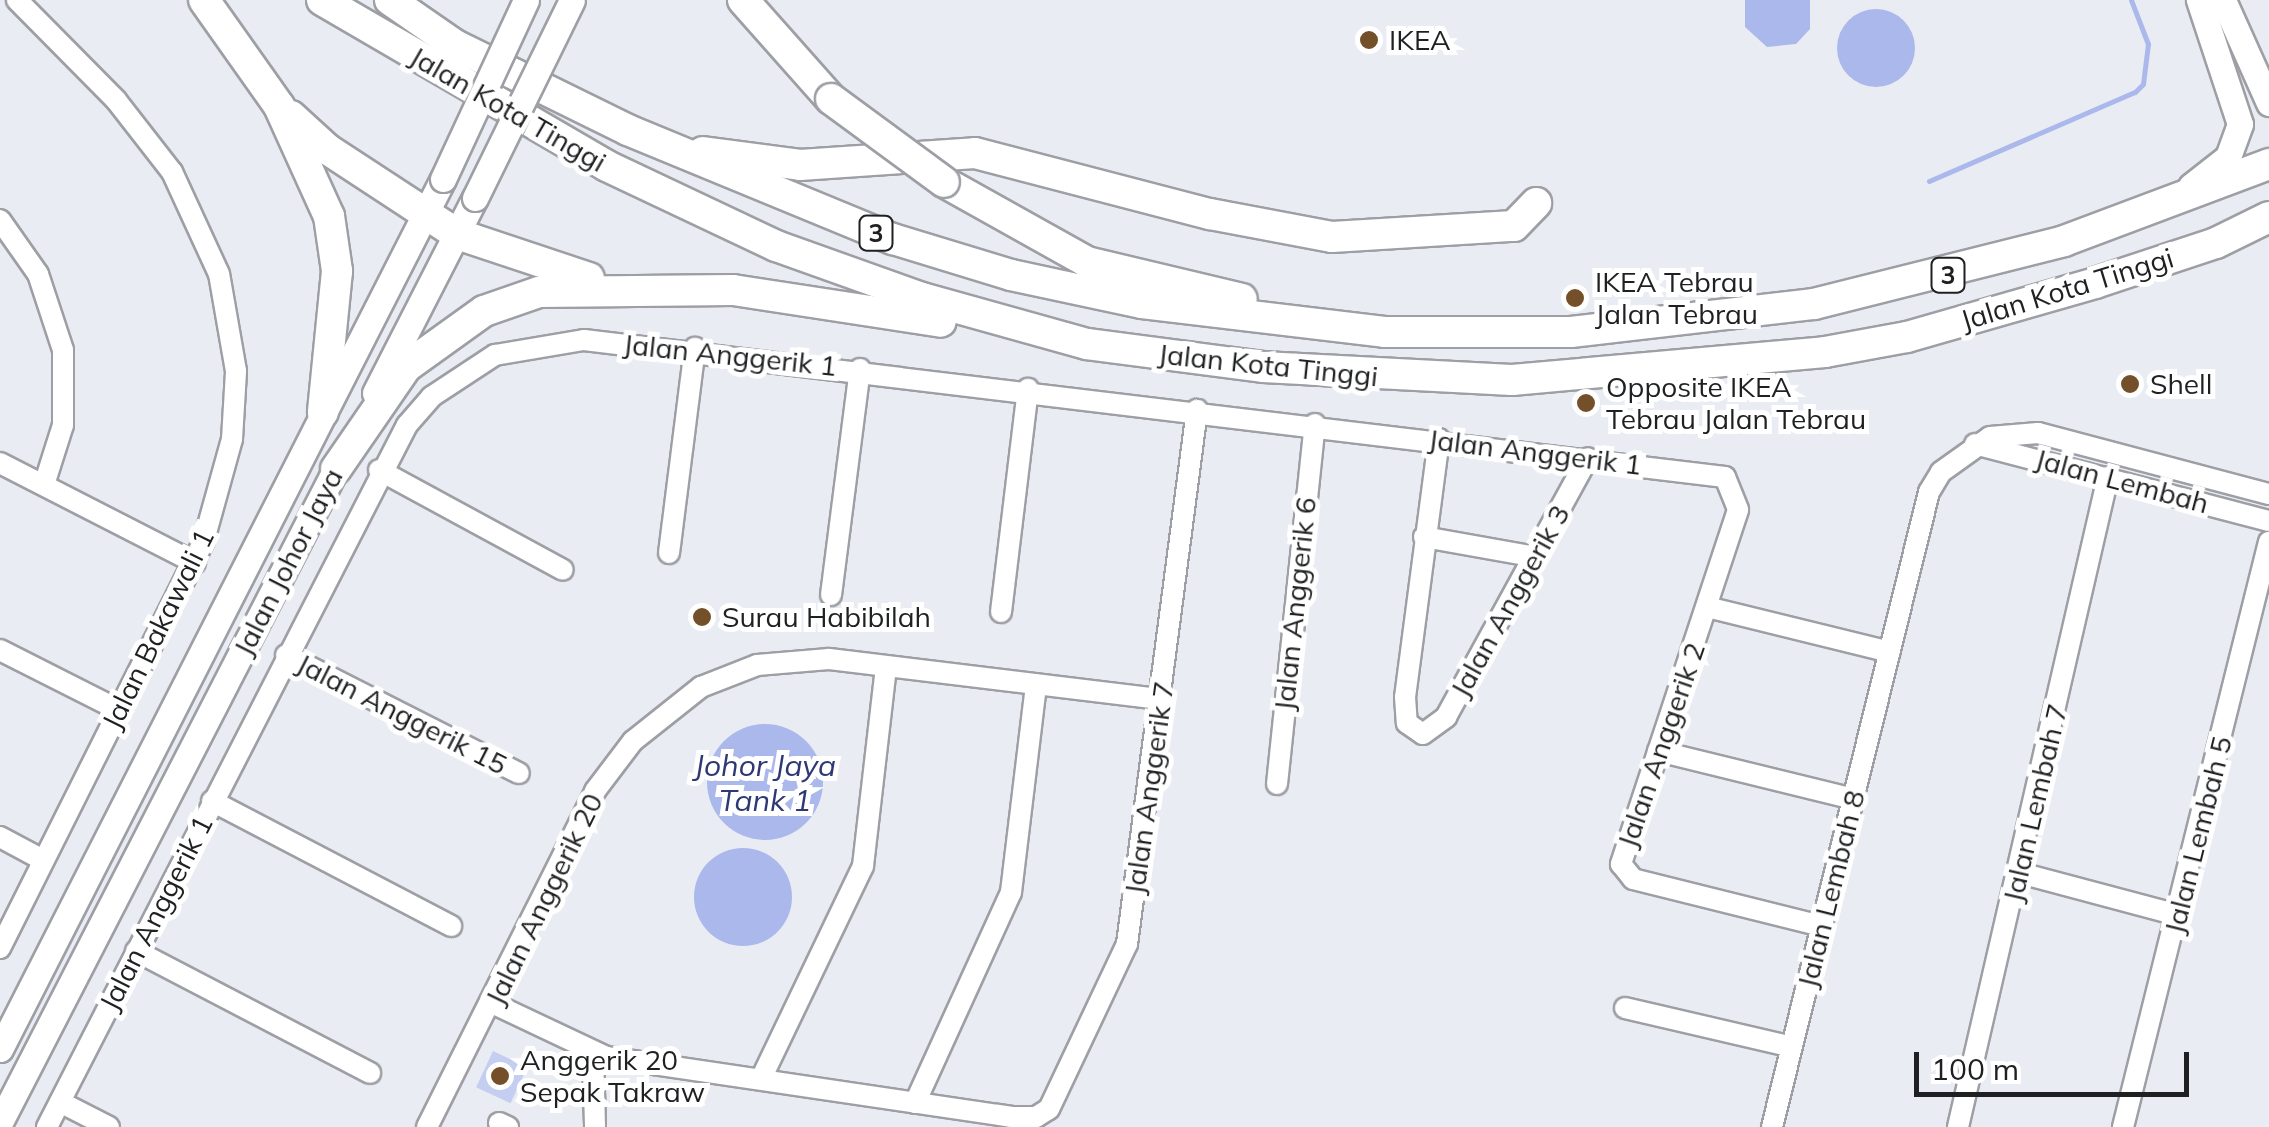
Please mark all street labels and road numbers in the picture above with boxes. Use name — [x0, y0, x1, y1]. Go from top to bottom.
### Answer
street label: Jalan Kota Tinggi — [404, 39, 612, 179]
road number: 3 — [858, 213, 894, 253]
street label: Jalan Kota Tinggi — [1957, 241, 2177, 337]
road number: 3 — [1930, 255, 1966, 295]
street label: Jalan Anggerik 1 — [622, 327, 838, 383]
street label: Jalan Kota Tinggi — [1156, 337, 1380, 393]
street label: Jalan Anggerik 1 — [1426, 422, 1644, 482]
street label: Jalan Lembah — [2032, 442, 2212, 520]
street label: Jalan Johor Jaya — [226, 463, 350, 661]
street label: Jalan Anggerik 6 — [1267, 496, 1323, 712]
street label: Jalan Anggerik 3 — [1443, 499, 1577, 703]
street label: Jalan Bakawali 1 — [95, 524, 221, 734]
street label: Jalan Anggerik 2 — [1610, 638, 1712, 852]
street label: Jalan Anggerik 15 — [291, 647, 513, 781]
street label: Jalan Anggerik 7 — [1117, 679, 1181, 897]
street label: Jalan Lembah 7 — [1996, 701, 2074, 905]
street label: Jalan Lembah 5 — [2157, 733, 2239, 937]
street label: Jalan Lembah 8 — [1790, 787, 1872, 991]
street label: Jalan Anggerik 20 — [478, 788, 610, 1010]
street label: Jalan Anggerik 1 — [92, 810, 220, 1016]

